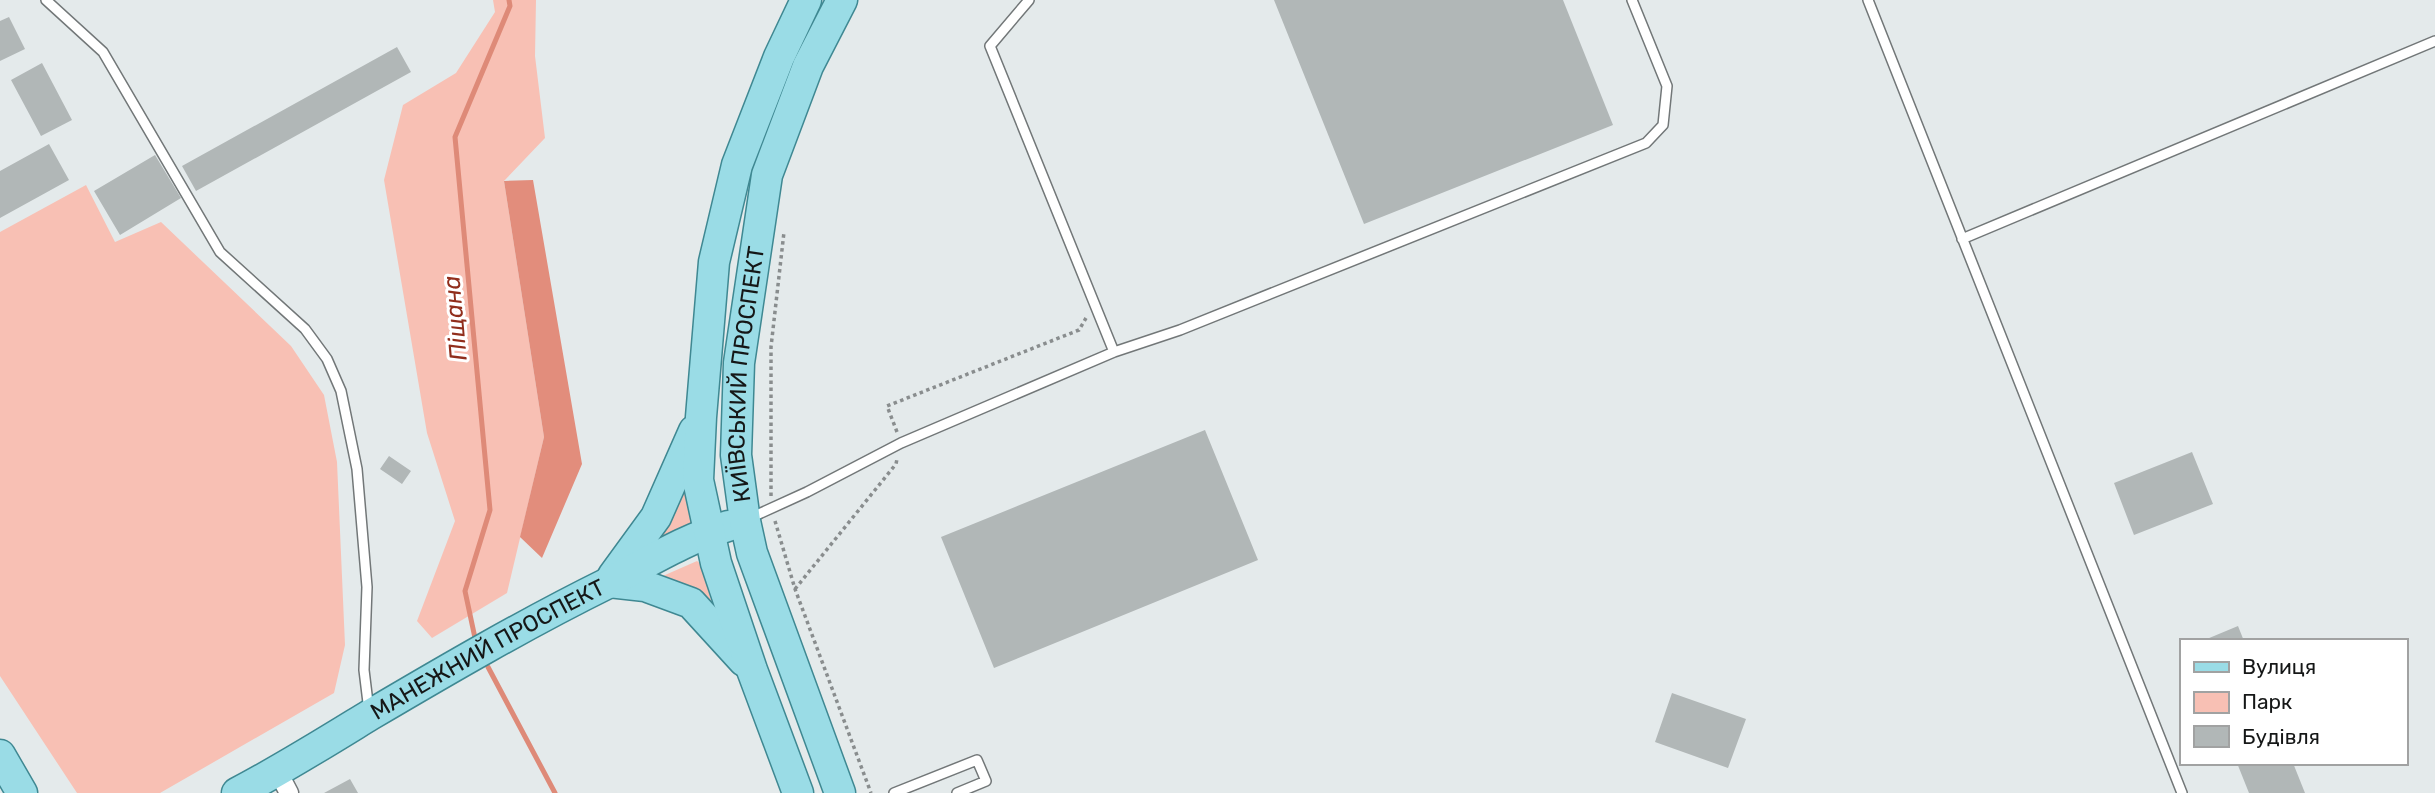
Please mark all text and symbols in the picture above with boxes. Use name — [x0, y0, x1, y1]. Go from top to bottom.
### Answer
street label: КИЇВСЬКИЙ ПРОСПЕКТ — [721, 244, 770, 504]
water label: Піщана — [437, 274, 473, 362]
street label: МАНЕЖНИЙ ПРОСПЕКТ — [365, 573, 609, 726]
legend — [2180, 639, 2407, 765]
text: Вулиця — [2242, 654, 2316, 679]
text: Парк — [2242, 689, 2292, 714]
text: Будівля — [2242, 724, 2320, 749]

